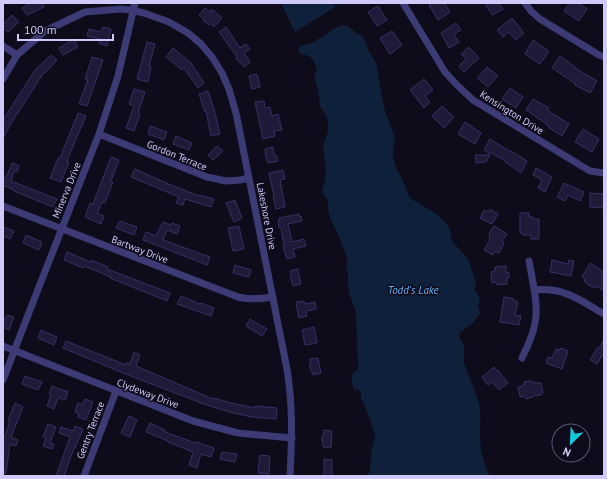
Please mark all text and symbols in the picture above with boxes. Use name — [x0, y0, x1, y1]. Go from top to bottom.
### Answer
scale bar — [18, 16, 113, 42]
text: 100 m — [24, 22, 57, 37]
street label: Kensington Drive — [477, 88, 546, 137]
street label: Gordon Terrace — [145, 137, 209, 173]
street label: Minerva Drive — [49, 160, 84, 220]
street label: Lakeshore Drive — [254, 181, 279, 251]
street label: Bartway Drive — [110, 233, 170, 266]
water label: Todd's Lake — [388, 283, 439, 297]
street label: Clydeway Drive — [115, 376, 181, 411]
street label: Gentry Terrace — [74, 400, 107, 461]
north arrow — [551, 423, 591, 463]
text: N — [561, 444, 573, 460]

